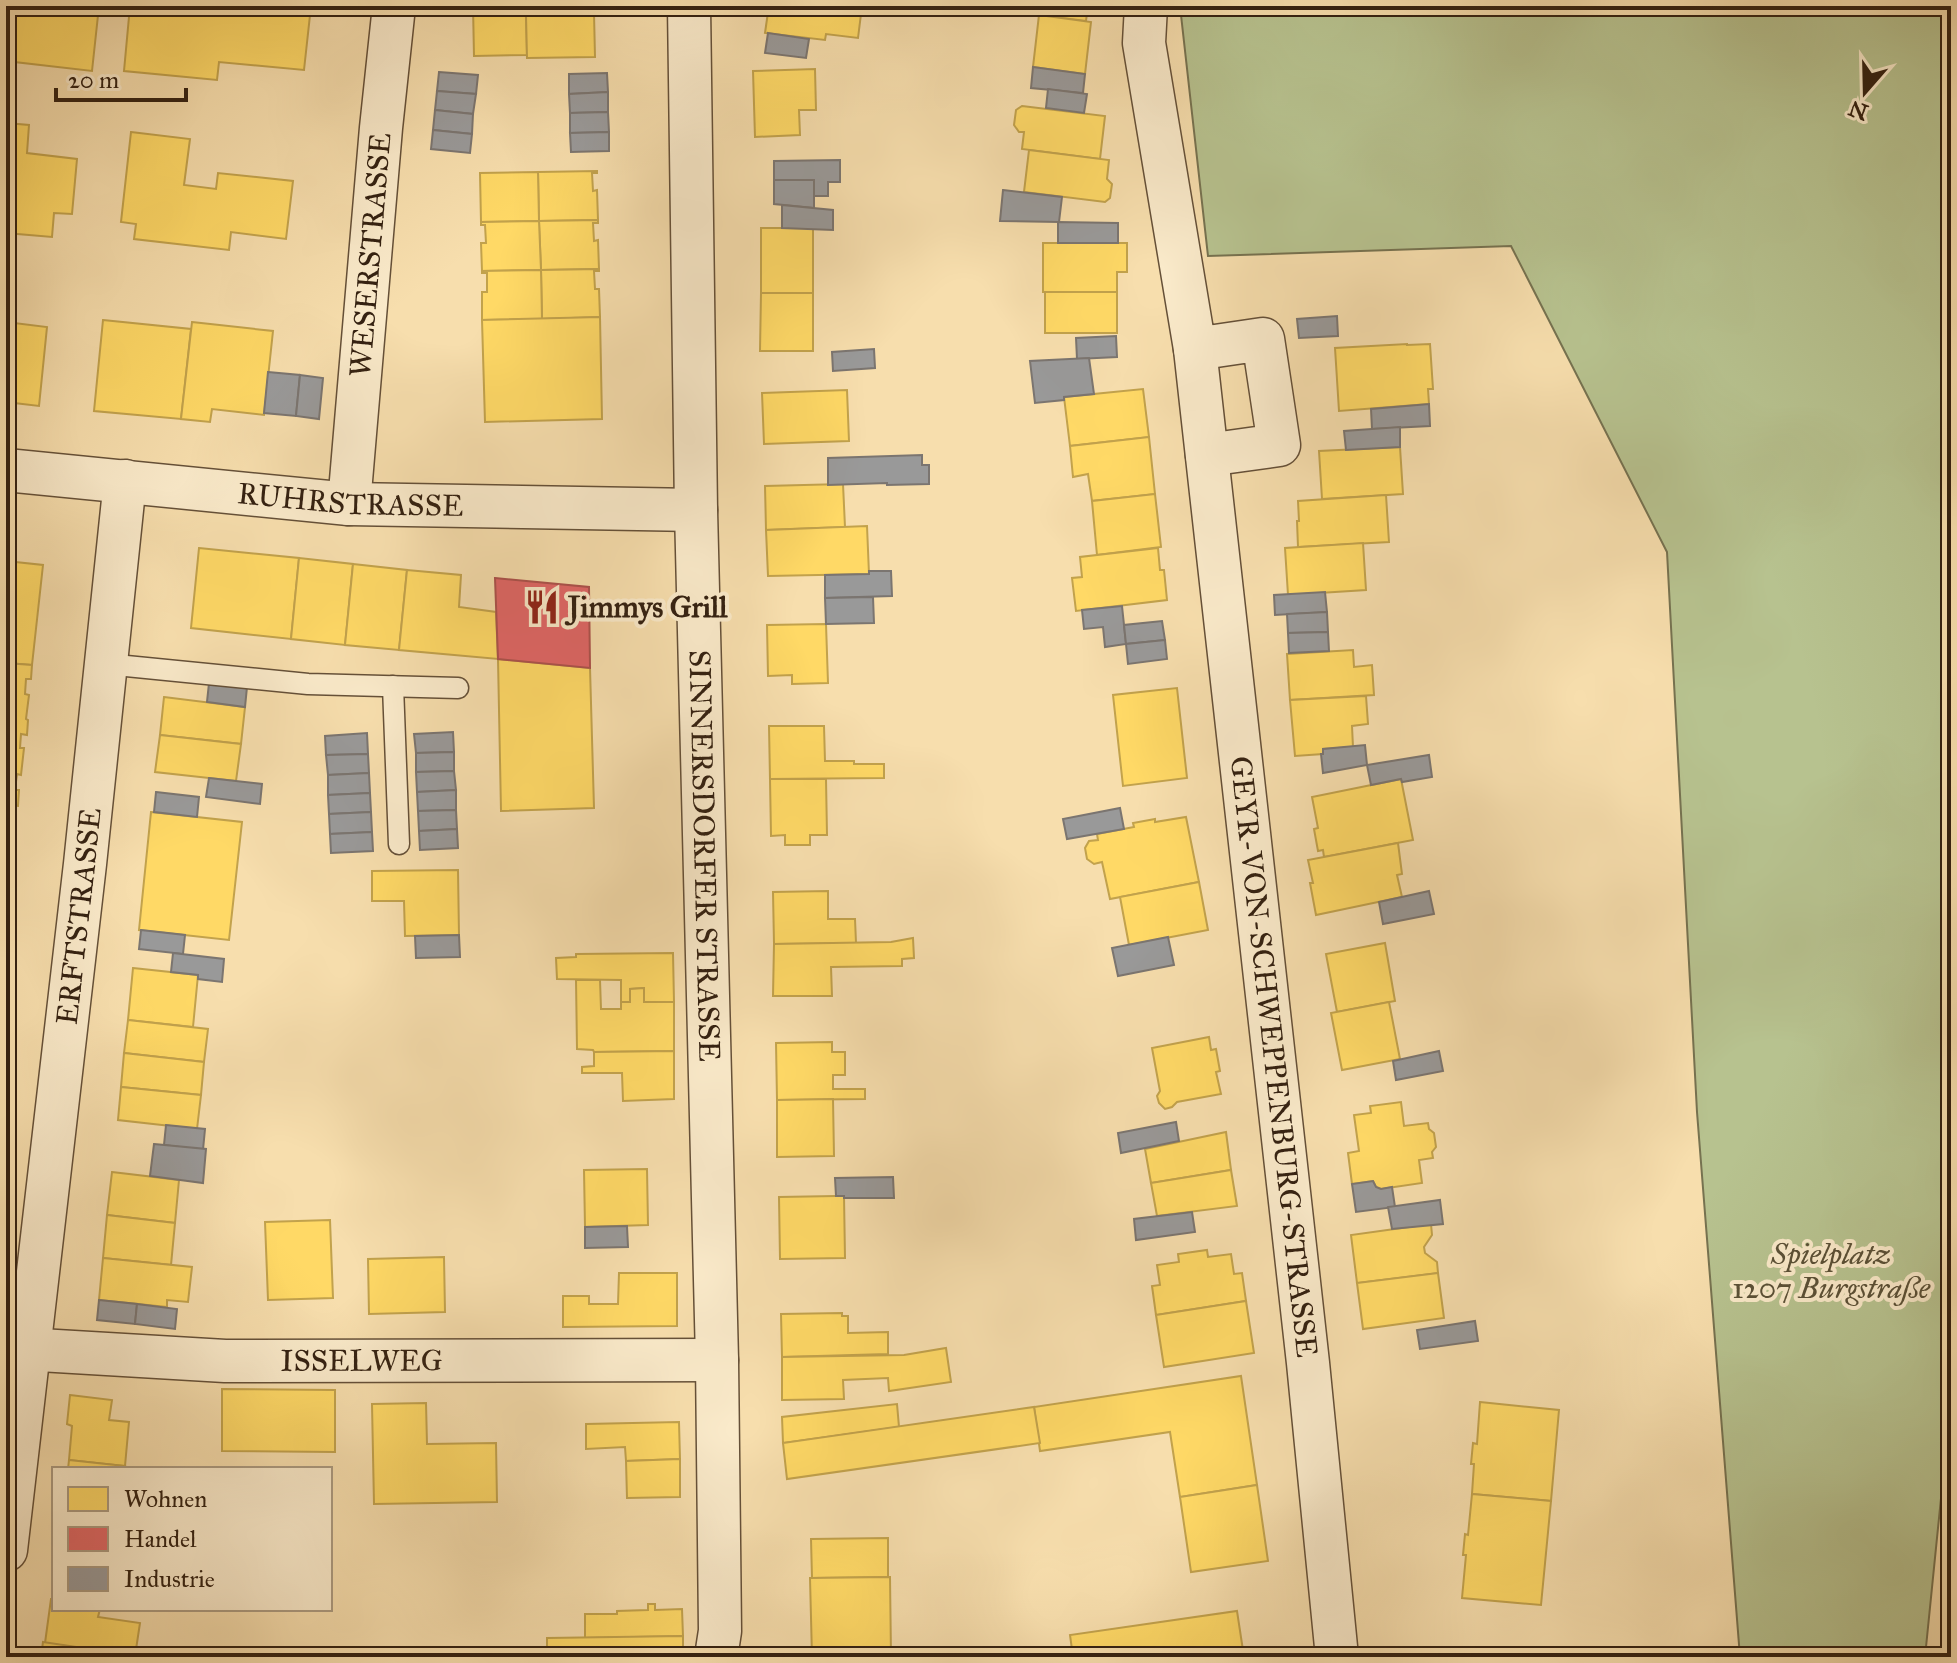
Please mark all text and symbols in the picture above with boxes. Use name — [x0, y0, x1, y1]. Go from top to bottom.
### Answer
scale bar — [56, 52, 186, 102]
north arrow — [1825, 52, 1905, 132]
text: 20 m — [68, 65, 119, 95]
text: N — [1845, 94, 1872, 126]
street label: WESERSTRASSE — [342, 131, 399, 379]
street label: RUHRSTRASSE — [236, 475, 464, 524]
restaurant icon: Jimmys Grill — [523, 588, 561, 626]
place label: Jimmys Grill — [564, 589, 728, 626]
street label: SINNERSDORFER STRASSE — [681, 649, 728, 1062]
street label: GEYR-VON-SCHWEPPENBURG-STRASSE — [1222, 754, 1325, 1359]
street label: ERFTSTRASSE — [49, 806, 109, 1027]
park label: Spielplatz 1207 Burgstraße — [1732, 1236, 1931, 1306]
street label: ISSELWEG — [280, 1343, 443, 1379]
legend — [52, 1467, 332, 1611]
text: Wohnen — [124, 1484, 207, 1514]
text: Handel — [124, 1524, 197, 1554]
text: Industrie — [124, 1564, 215, 1594]

